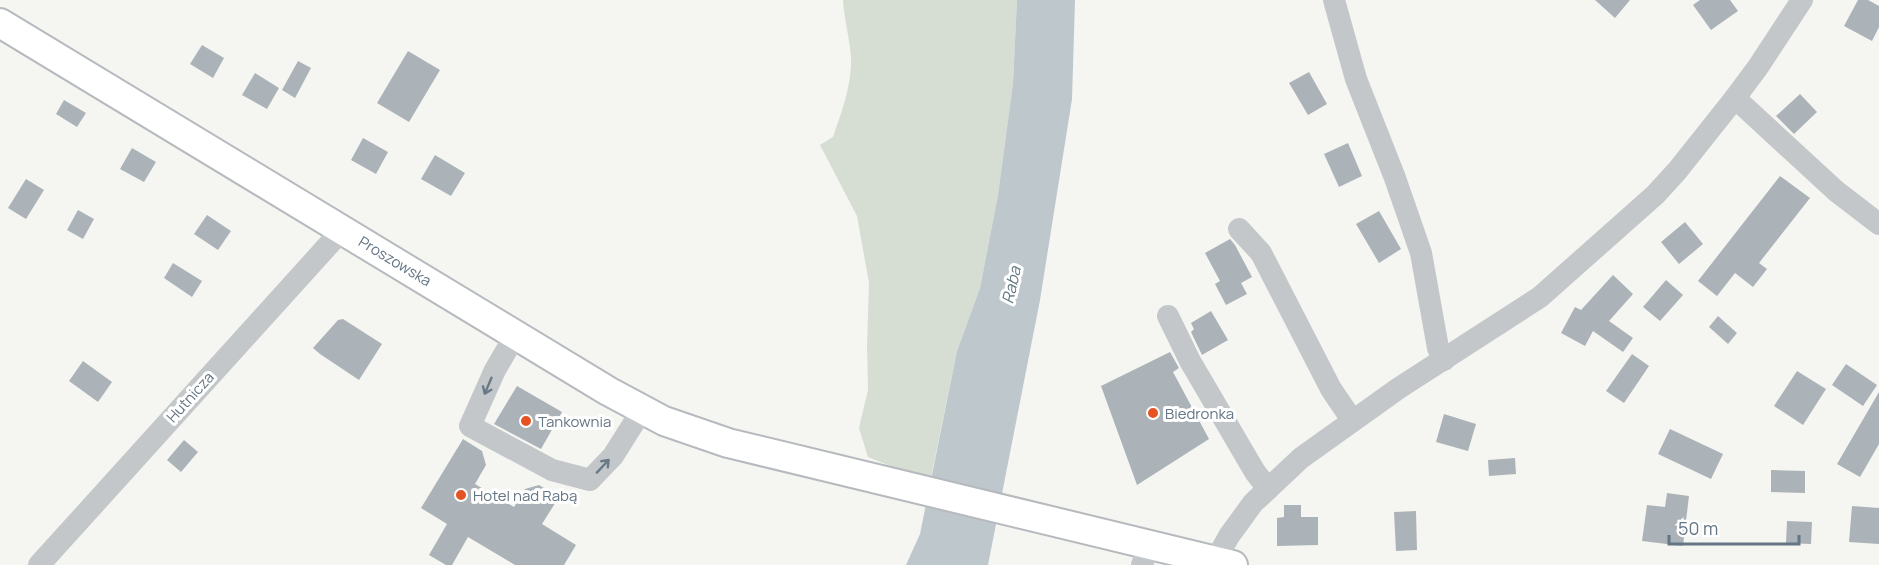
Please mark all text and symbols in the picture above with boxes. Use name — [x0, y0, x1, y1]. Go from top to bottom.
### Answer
street label: Proszowska — [355, 231, 435, 291]
water label: Raba — [996, 263, 1026, 306]
street label: Hutnicza — [162, 367, 218, 427]
one-way arrow — [482, 376, 493, 394]
place label: Biedronka — [1165, 403, 1234, 424]
marker: Biedronka — [1146, 406, 1160, 420]
place label: Tankownia — [538, 411, 611, 432]
marker: Tankownia — [519, 414, 533, 428]
one-way arrow — [596, 459, 610, 474]
place label: Hotel nad Rabą — [473, 485, 577, 506]
marker: Hotel nad Rabą — [454, 488, 468, 502]
scale bar — [1669, 508, 1800, 546]
text: 50 m — [1678, 516, 1718, 540]

